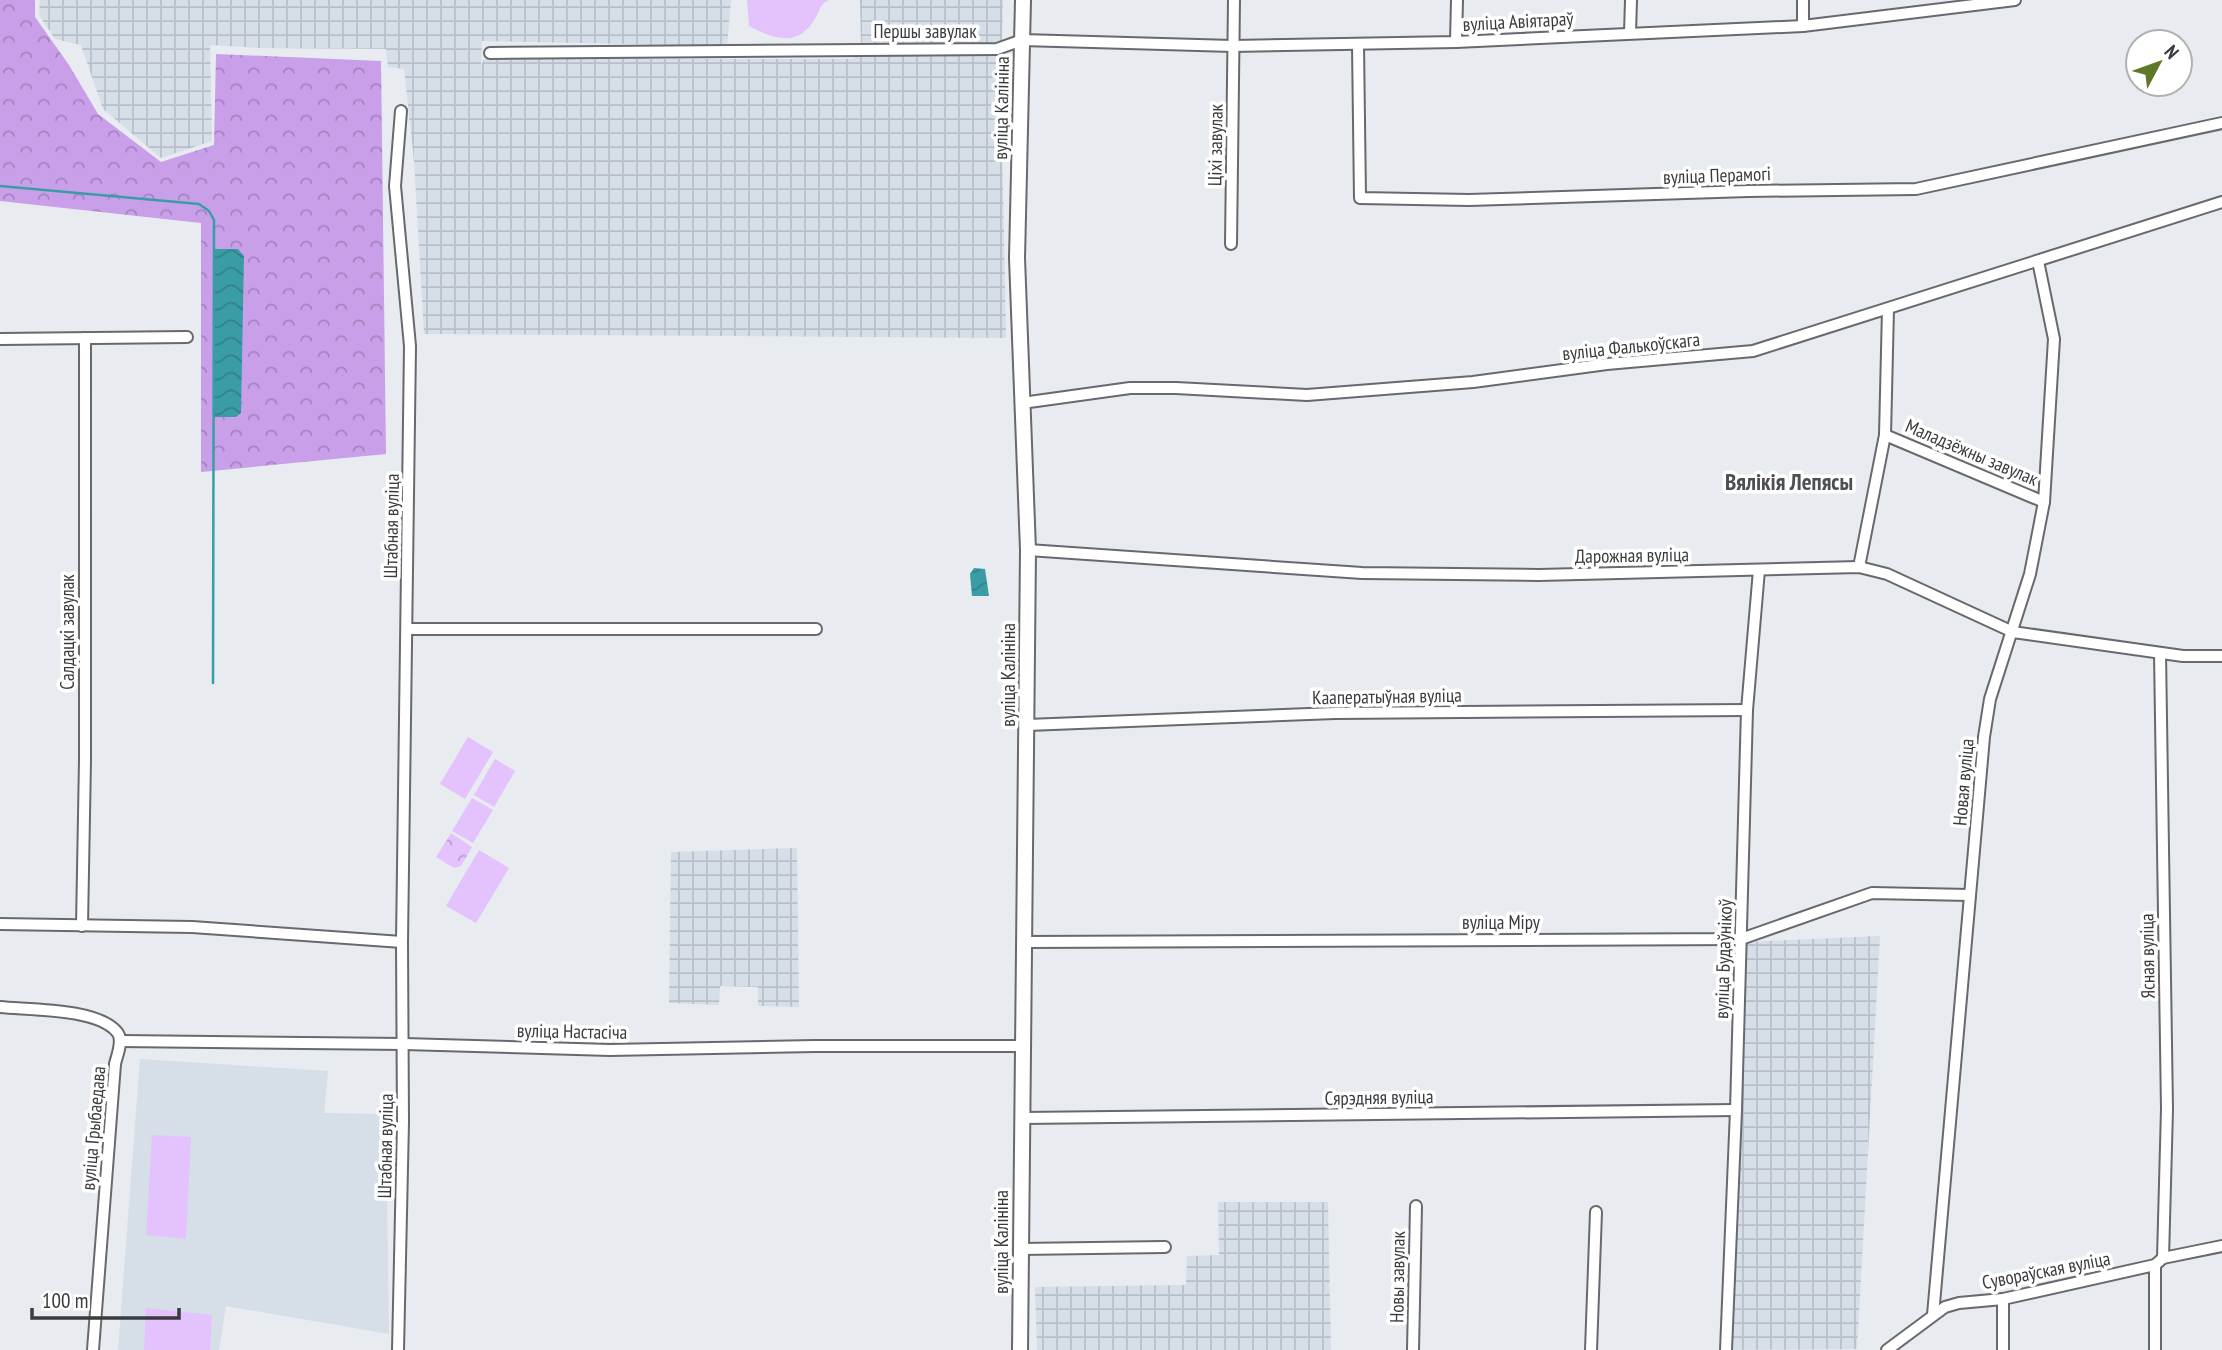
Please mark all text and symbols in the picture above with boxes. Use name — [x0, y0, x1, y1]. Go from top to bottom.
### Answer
street label: вуліца Авіятараў — [1462, 6, 1575, 36]
street label: Першы завулак — [873, 19, 977, 43]
north arrow — [2124, 28, 2194, 98]
text: N — [2159, 40, 2184, 64]
street label: вуліца Калініна — [988, 56, 1014, 160]
street label: Ціхі завулак — [1202, 103, 1228, 186]
street label: вуліца Перамогі — [1663, 161, 1771, 189]
street label: вуліца Фалькоўскага — [1561, 327, 1701, 365]
street label: Маладзёжны завулак — [1902, 413, 2043, 491]
district label: Вялікія Лепясы — [1725, 467, 1853, 496]
street label: Штабная вуліца — [378, 473, 404, 579]
street label: Дарожная вуліца — [1575, 542, 1689, 568]
street label: Салдацкі завулак — [55, 574, 79, 690]
street label: вуліца Калініна — [996, 623, 1020, 727]
street label: Кааператыўная вуліца — [1312, 683, 1462, 709]
street label: Новая вуліца — [1947, 737, 1979, 827]
street label: вуліца Будаўнікоў — [1709, 898, 1737, 1019]
street label: вуліца Міру — [1462, 910, 1541, 934]
street label: Ясная вуліца — [2134, 913, 2160, 999]
street label: вуліца Настасіча — [517, 1018, 627, 1044]
street label: вуліца Грыбаедава — [76, 1065, 110, 1191]
street label: Сярэдняя вуліца — [1324, 1084, 1434, 1110]
street label: Штабная вуліца — [372, 1093, 398, 1199]
street label: вуліца Калініна — [989, 1190, 1013, 1294]
street label: Новы завулак — [1384, 1230, 1410, 1323]
street label: Сувораўская вуліца — [1980, 1246, 2112, 1294]
scale bar — [32, 1276, 178, 1320]
text: 100 m — [42, 1287, 88, 1314]

